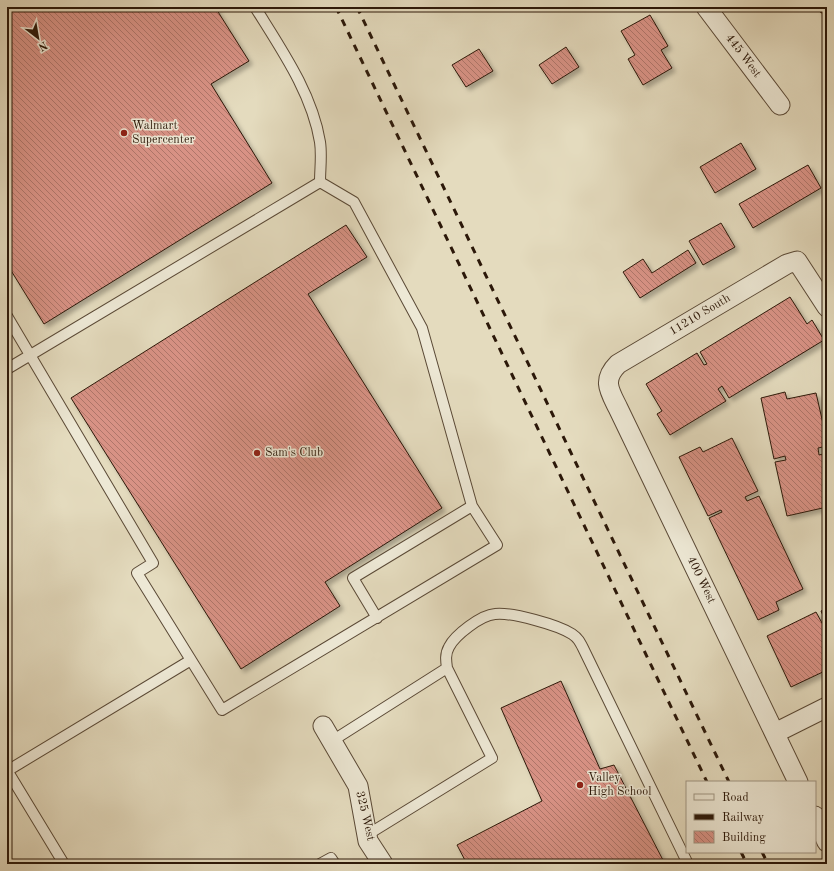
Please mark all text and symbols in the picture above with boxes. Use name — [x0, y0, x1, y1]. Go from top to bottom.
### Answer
north arrow — [18, 18, 58, 58]
street label: 445 West — [723, 31, 764, 80]
text: N — [35, 38, 49, 52]
place label: Walmart Supercenter — [132, 120, 194, 146]
marker: Walmart Supercenter — [119, 128, 129, 138]
street label: 11210 South — [667, 292, 733, 338]
place label: Sam's Club — [265, 447, 323, 459]
marker: Sam's Club — [252, 448, 262, 458]
street label: 400 West — [684, 555, 718, 605]
place label: Valley High School — [588, 772, 651, 798]
marker: Valley High School — [575, 780, 585, 790]
legend — [686, 781, 816, 853]
street label: 325 West — [353, 790, 378, 842]
text: Road — [722, 792, 749, 804]
text: Railway — [722, 812, 765, 824]
text: Building — [722, 832, 766, 844]

